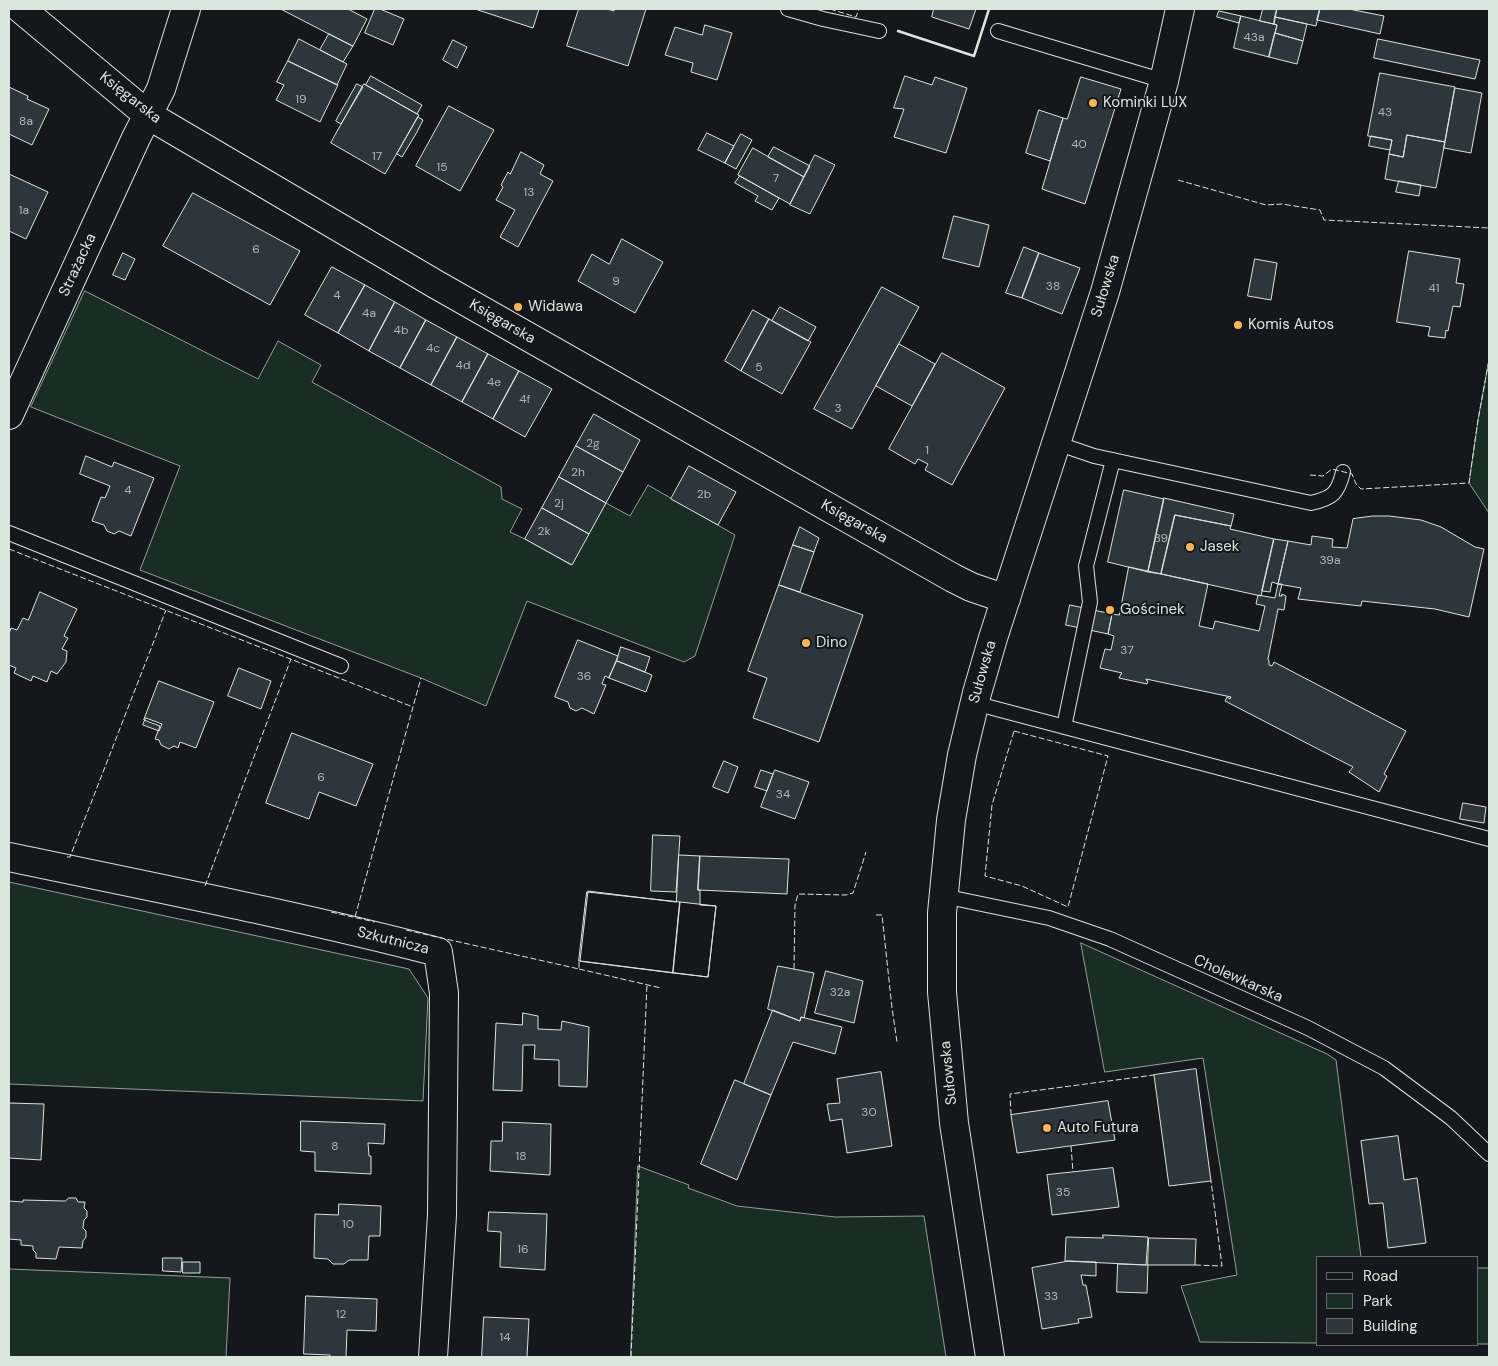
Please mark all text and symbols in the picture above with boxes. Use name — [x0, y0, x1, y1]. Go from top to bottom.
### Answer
house number: 43a — [1244, 31, 1264, 45]
street label: Księgarska — [96, 68, 164, 128]
house number: 19 — [295, 93, 307, 107]
place label: Kominki LUX — [1103, 94, 1187, 112]
marker: Kominki LUX — [1087, 97, 1099, 109]
house number: 43 — [1378, 106, 1392, 120]
house number: 8a — [19, 115, 33, 129]
house number: 40 — [1071, 138, 1087, 152]
house number: 17 — [372, 150, 382, 164]
house number: 15 — [436, 161, 448, 175]
house number: 7 — [773, 172, 779, 186]
house number: 13 — [524, 186, 534, 200]
house number: 1a — [19, 204, 29, 218]
street label: Strażacka — [56, 231, 100, 299]
house number: 6 — [252, 243, 260, 257]
street label: Sułowska — [1088, 253, 1124, 319]
house number: 9 — [612, 275, 620, 289]
house number: 38 — [1046, 280, 1060, 294]
house number: 41 — [1428, 282, 1440, 296]
house number: 4 — [333, 289, 341, 303]
street label: Księgarska — [466, 296, 538, 348]
place label: Widawa — [528, 298, 583, 316]
marker: Widawa — [512, 301, 524, 313]
house number: 4a — [362, 307, 376, 321]
place label: Komis Autos — [1248, 316, 1334, 334]
marker: Komis Autos — [1232, 319, 1244, 331]
house number: 4b — [394, 324, 408, 338]
house number: 4c — [426, 342, 440, 356]
house number: 4d — [456, 359, 470, 373]
house number: 5 — [755, 361, 763, 375]
house number: 4e — [487, 376, 501, 390]
house number: 4f — [519, 393, 531, 407]
house number: 3 — [834, 402, 842, 416]
house number: 2g — [586, 437, 600, 451]
house number: 1 — [925, 444, 929, 458]
house number: 2h — [571, 466, 585, 480]
house number: 4 — [124, 484, 132, 498]
house number: 2b — [697, 488, 711, 502]
street label: Księgarska — [818, 496, 890, 548]
house number: 2j — [554, 497, 564, 511]
house number: 2k — [538, 525, 550, 539]
house number: 39 — [1154, 532, 1168, 546]
place label: Jasek — [1200, 538, 1239, 556]
marker: Jasek — [1184, 541, 1196, 553]
house number: 39a — [1320, 554, 1340, 568]
place label: Gościnek — [1120, 601, 1185, 619]
marker: Gościnek — [1104, 604, 1116, 616]
place label: Dino — [816, 634, 847, 652]
marker: Dino — [800, 637, 812, 649]
street label: Sułowska — [965, 639, 1001, 705]
house number: 37 — [1120, 644, 1134, 658]
house number: 36 — [577, 670, 591, 684]
house number: 6 — [317, 771, 325, 785]
house number: 34 — [776, 788, 790, 802]
street label: Szkutnicza — [355, 923, 431, 959]
street label: Cholewkarska — [1191, 951, 1285, 1007]
house number: 32a — [830, 986, 850, 1000]
street label: Sułowska — [937, 1040, 961, 1106]
house number: 30 — [861, 1106, 877, 1120]
place label: Auto Futura — [1057, 1119, 1139, 1137]
marker: Auto Futura — [1041, 1122, 1053, 1134]
house number: 8 — [331, 1140, 339, 1154]
house number: 18 — [515, 1150, 527, 1164]
house number: 35 — [1056, 1186, 1070, 1200]
house number: 10 — [342, 1218, 354, 1232]
house number: 16 — [517, 1243, 529, 1257]
legend — [1316, 1256, 1478, 1346]
text: Road — [1363, 1266, 1398, 1286]
house number: 33 — [1044, 1290, 1058, 1304]
text: Park — [1363, 1291, 1393, 1311]
house number: 12 — [336, 1308, 346, 1322]
text: Building — [1363, 1316, 1418, 1336]
house number: 14 — [499, 1331, 511, 1345]

